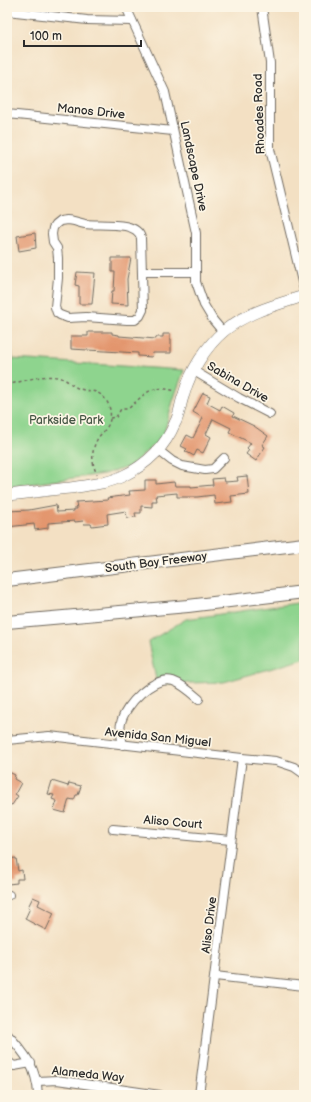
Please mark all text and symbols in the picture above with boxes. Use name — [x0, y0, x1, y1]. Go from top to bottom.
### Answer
scale bar — [24, 22, 141, 48]
text: 100 m — [30, 29, 62, 44]
street label: Rhoades Road — [251, 73, 268, 155]
street label: Manos Drive — [56, 100, 126, 123]
street label: Landscape Drive — [177, 120, 210, 212]
street label: Sabina Drive — [204, 359, 271, 406]
park label: Parkside Park — [29, 413, 103, 428]
street label: South Bay Freeway — [104, 549, 209, 576]
street label: Avenida San Miguel — [104, 724, 212, 751]
street label: Aliso Court — [143, 812, 203, 833]
street label: Aliso Drive — [199, 896, 220, 954]
street label: Alameda Way — [51, 1063, 125, 1086]

